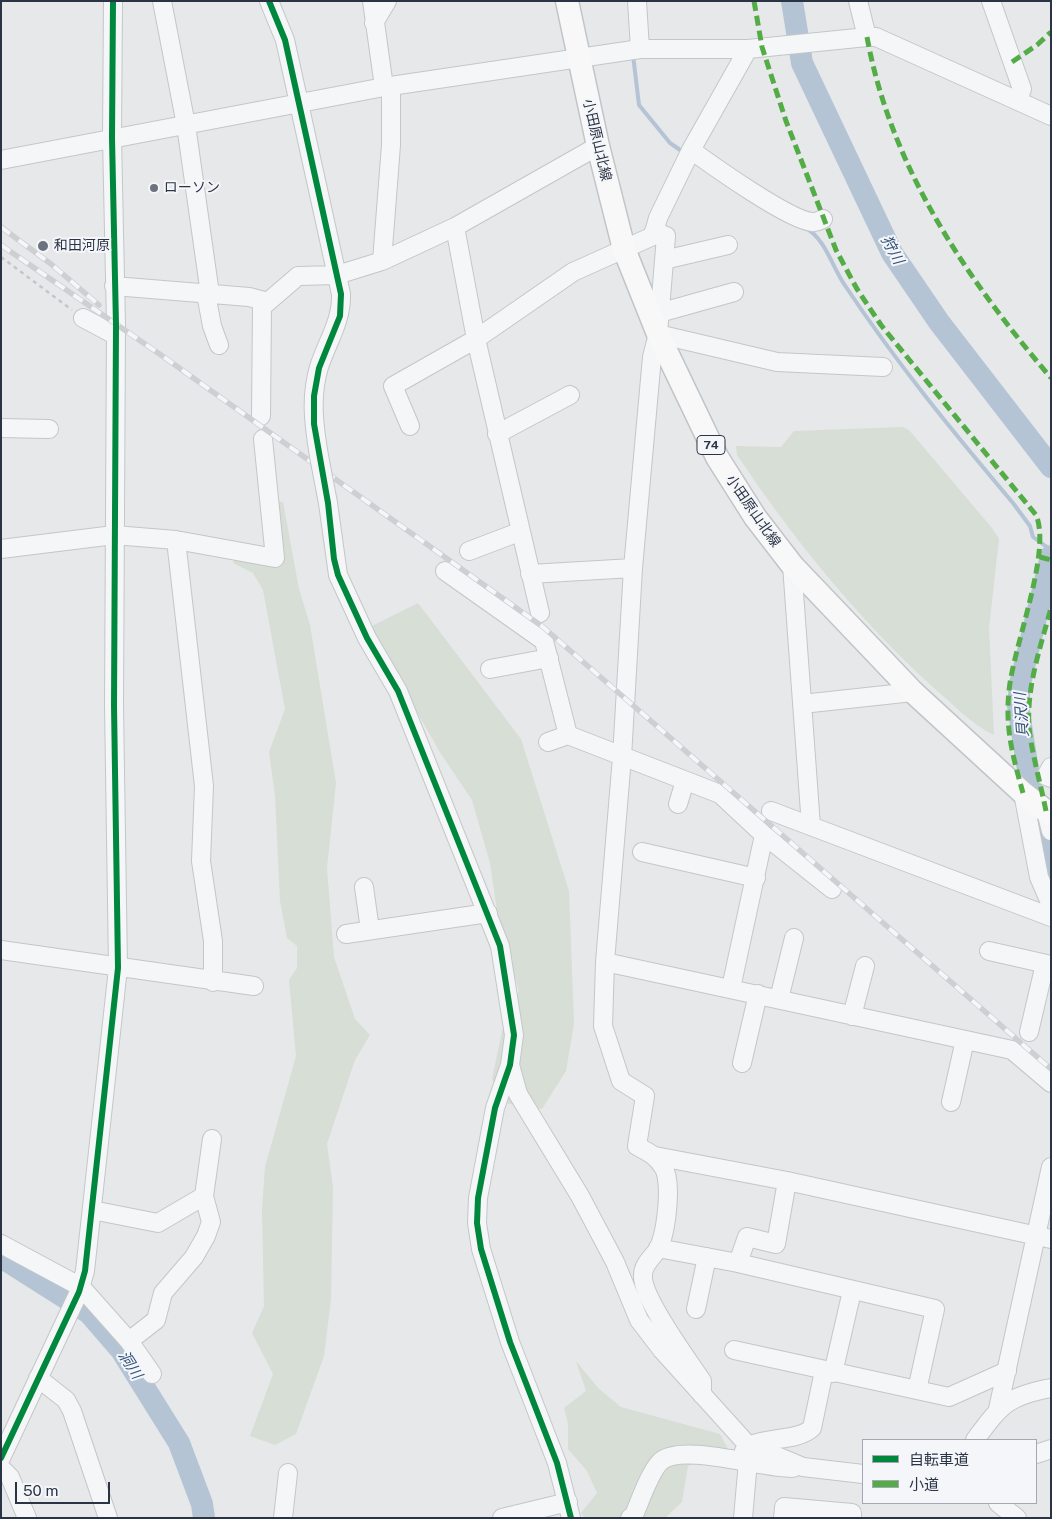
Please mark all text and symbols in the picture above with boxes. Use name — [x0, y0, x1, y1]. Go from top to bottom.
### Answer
street label: 小田原山北線 — [579, 97, 615, 183]
place label: ローソン — [164, 180, 220, 196]
marker: ローソン — [148, 182, 160, 194]
water label: 狩川 — [877, 233, 907, 267]
place label: 和田河原 — [54, 238, 110, 254]
marker: 和田河原 — [36, 239, 50, 253]
road number: 74 — [697, 436, 725, 454]
street label: 小田原山北線 — [722, 472, 784, 550]
water label: 貝沢川 — [1011, 692, 1033, 738]
water label: 洞川 — [114, 1348, 146, 1382]
legend — [862, 1439, 1037, 1504]
text: 自転車道 — [909, 1451, 969, 1468]
scale bar — [18, 1472, 112, 1504]
text: 小道 — [909, 1476, 939, 1493]
text: 50 m — [23, 1482, 58, 1499]

